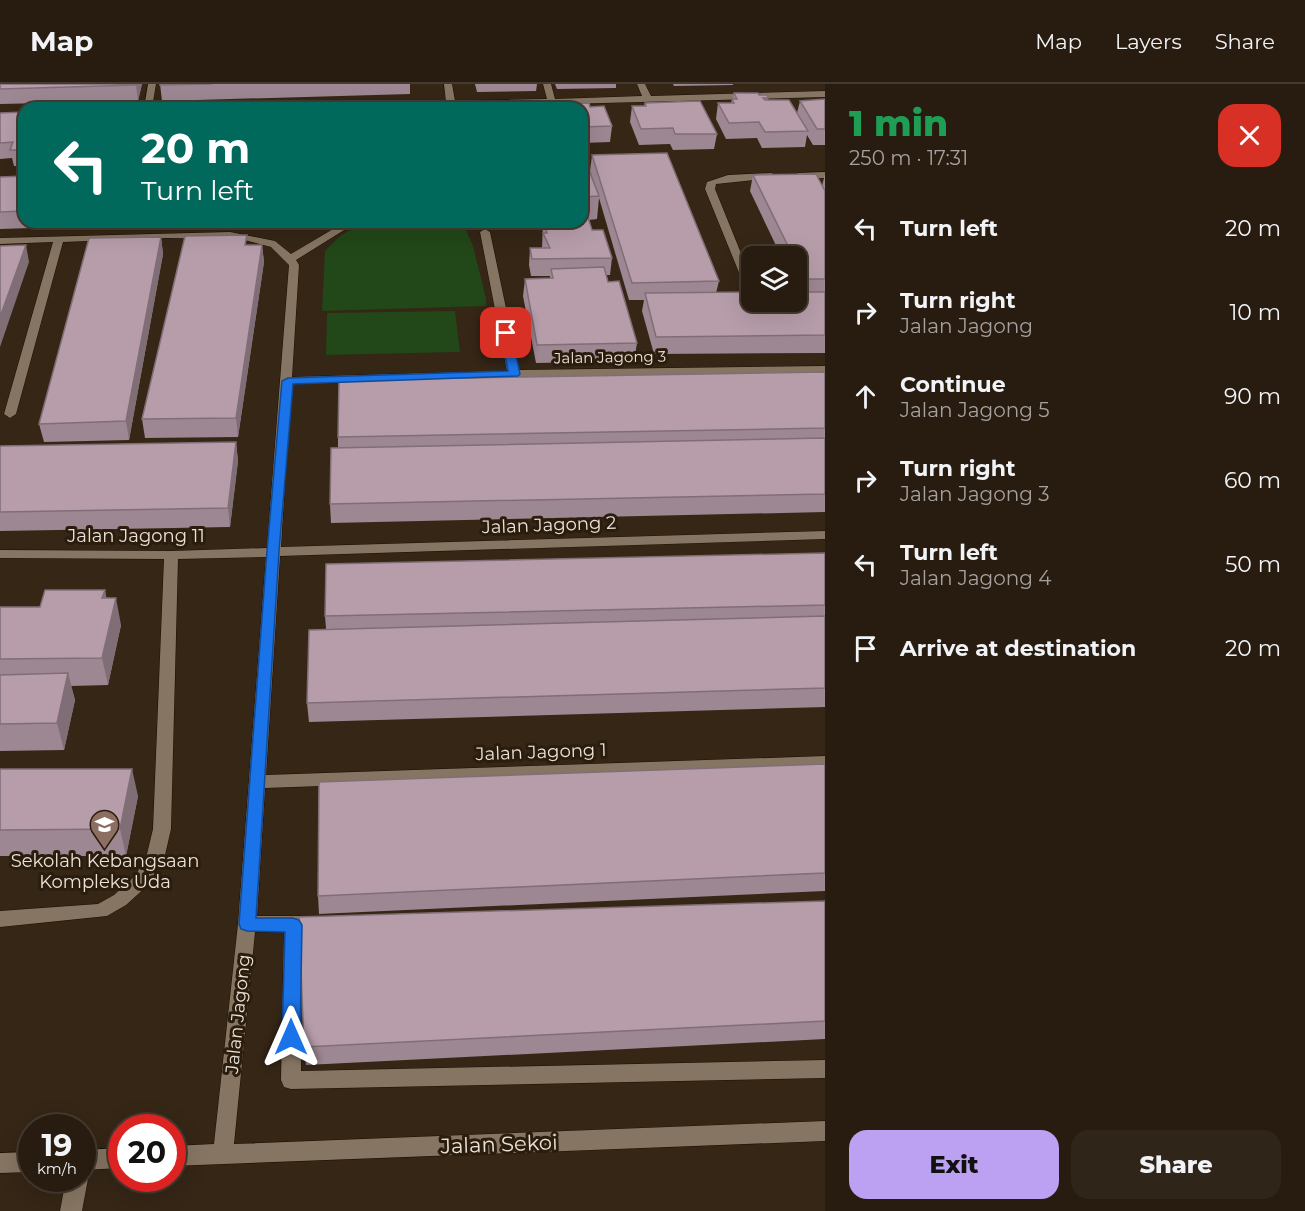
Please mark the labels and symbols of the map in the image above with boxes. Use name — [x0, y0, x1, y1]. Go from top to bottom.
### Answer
pin — [480, 307, 531, 358]
street label: Jalan Jagong 3 — [553, 347, 666, 367]
street label: Jalan Jagong 2 — [480, 512, 617, 538]
street label: Jalan Jagong 11 — [66, 525, 205, 547]
street label: Jalan Jagong 1 — [474, 739, 607, 765]
school or university icon: Sekolah Kebangsaan Kompleks Uda — [89, 808, 121, 850]
place label: Sekolah Kebangsaan Kompleks Uda — [11, 850, 199, 893]
street label: Jalan Jagong — [221, 953, 255, 1076]
position arrow — [259, 1005, 323, 1069]
speed limit sign: 20 — [108, 1114, 186, 1192]
street label: Jalan Sekoi — [439, 1129, 558, 1159]

